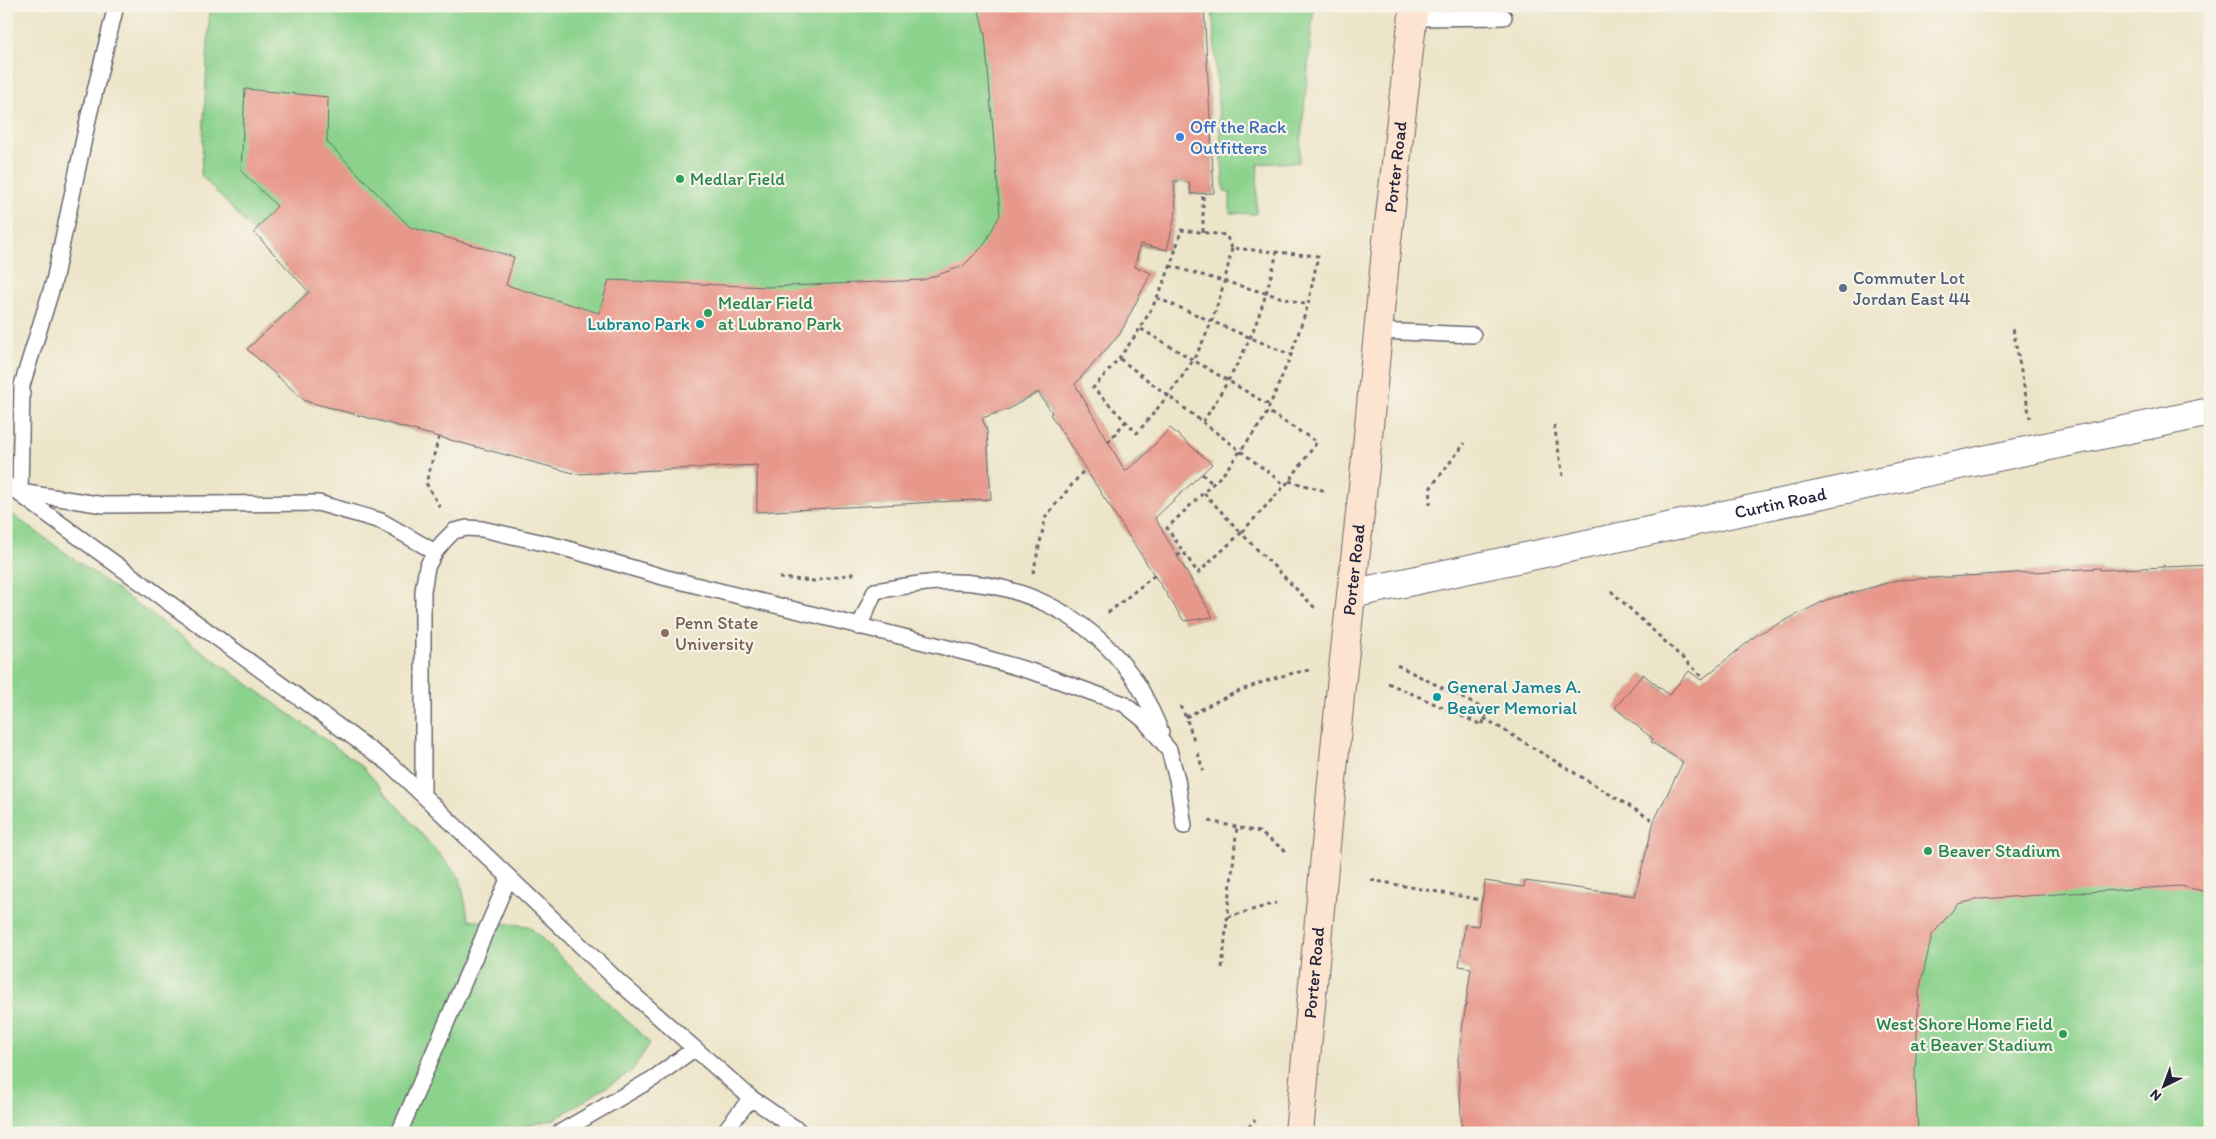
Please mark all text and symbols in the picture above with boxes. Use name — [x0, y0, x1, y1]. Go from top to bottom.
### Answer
place label: Off the Rack Outfitters — [1190, 116, 1287, 159]
street label: Porter Road — [1379, 120, 1412, 214]
marker: Off the Rack Outfitters — [1174, 131, 1186, 143]
place label: Medlar Field — [690, 168, 785, 190]
marker: Medlar Field — [674, 173, 686, 185]
place label: Commuter Lot Jordan East 44 — [1853, 267, 1970, 310]
marker: Commuter Lot Jordan East 44 — [1837, 282, 1849, 294]
place label: Medlar Field at Lubrano Park — [718, 292, 842, 335]
marker: Medlar Field at Lubrano Park — [702, 307, 714, 319]
place label: Lubrano Park — [587, 313, 690, 335]
marker: Lubrano Park — [694, 318, 706, 330]
street label: Curtin Road — [1732, 483, 1829, 523]
street label: Porter Road — [1338, 523, 1370, 617]
place label: Penn State University — [675, 612, 758, 655]
marker: Penn State University — [659, 627, 671, 639]
place label: General James A. Beaver Memorial — [1447, 676, 1581, 719]
marker: General James A. Beaver Memorial — [1431, 691, 1443, 703]
place label: Beaver Stadium — [1938, 840, 2061, 862]
marker: Beaver Stadium — [1922, 845, 1934, 857]
street label: Porter Road — [1299, 926, 1329, 1020]
place label: West Shore Home Field at Beaver Stadium — [1876, 1013, 2053, 1056]
marker: West Shore Home Field at Beaver Stadium — [2057, 1028, 2069, 1040]
north arrow — [2138, 1062, 2188, 1112]
text: N — [2146, 1086, 2165, 1105]

